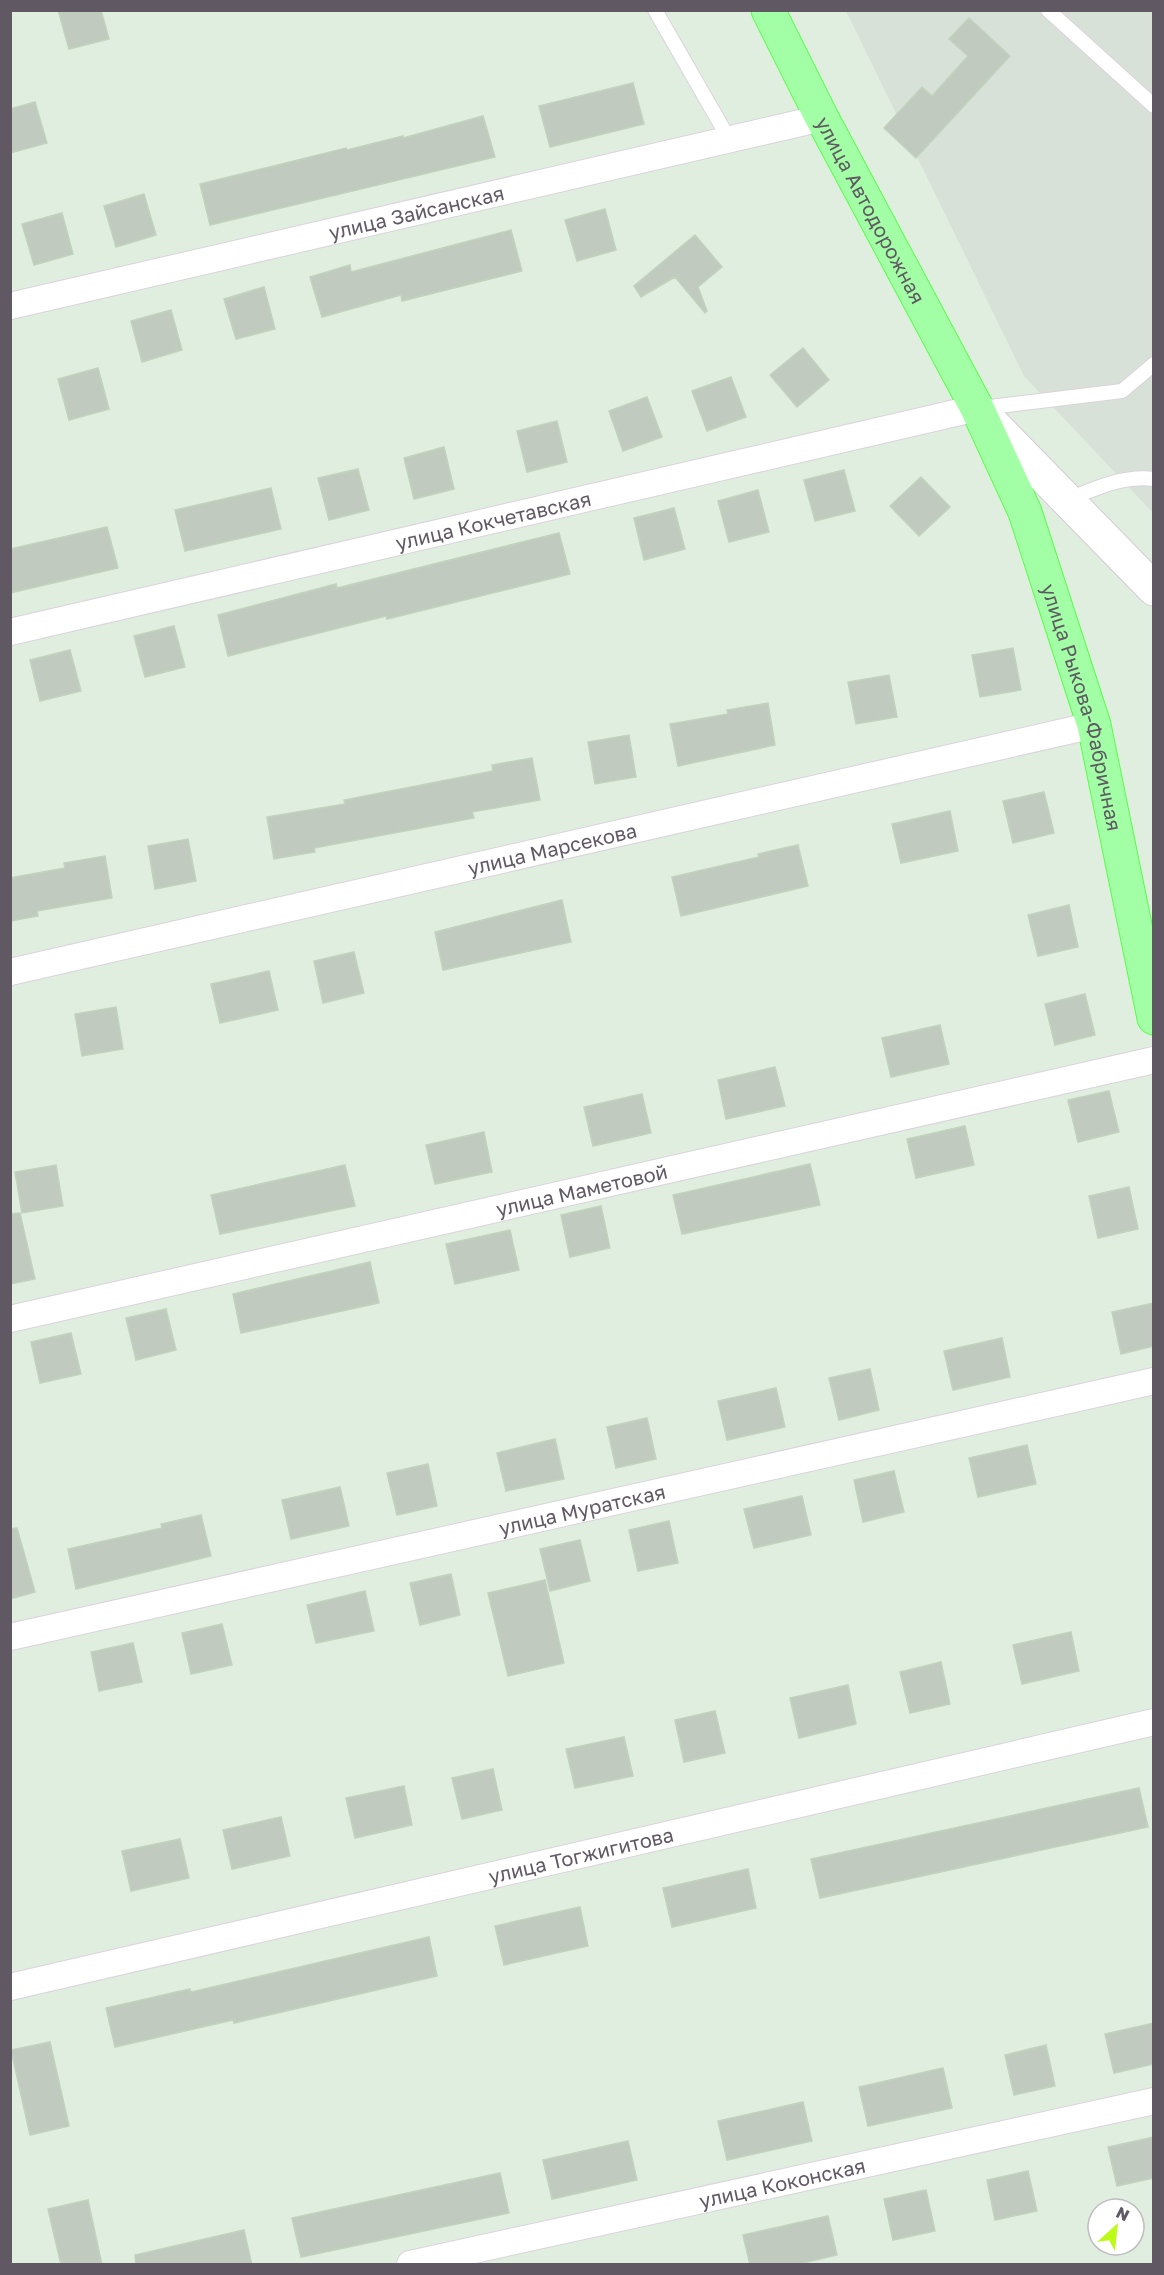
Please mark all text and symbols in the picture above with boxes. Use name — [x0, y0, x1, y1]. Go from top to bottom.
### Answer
street label: улица Автодорожная — [811, 112, 931, 308]
street label: улица Зайсанская — [326, 180, 506, 244]
street label: улица Кокчетавская — [393, 486, 593, 554]
street label: улица Рыкова-Фабричная — [1037, 581, 1127, 833]
street label: улица Марсекова — [465, 818, 639, 879]
street label: улица Маметовой — [493, 1159, 670, 1221]
street label: улица Муратская — [496, 1479, 667, 1539]
street label: улица Тогжигитова — [486, 1822, 676, 1888]
street label: улица Коконская — [697, 2153, 868, 2212]
north arrow — [1086, 2197, 1146, 2257]
text: N — [1113, 2202, 1133, 2225]

